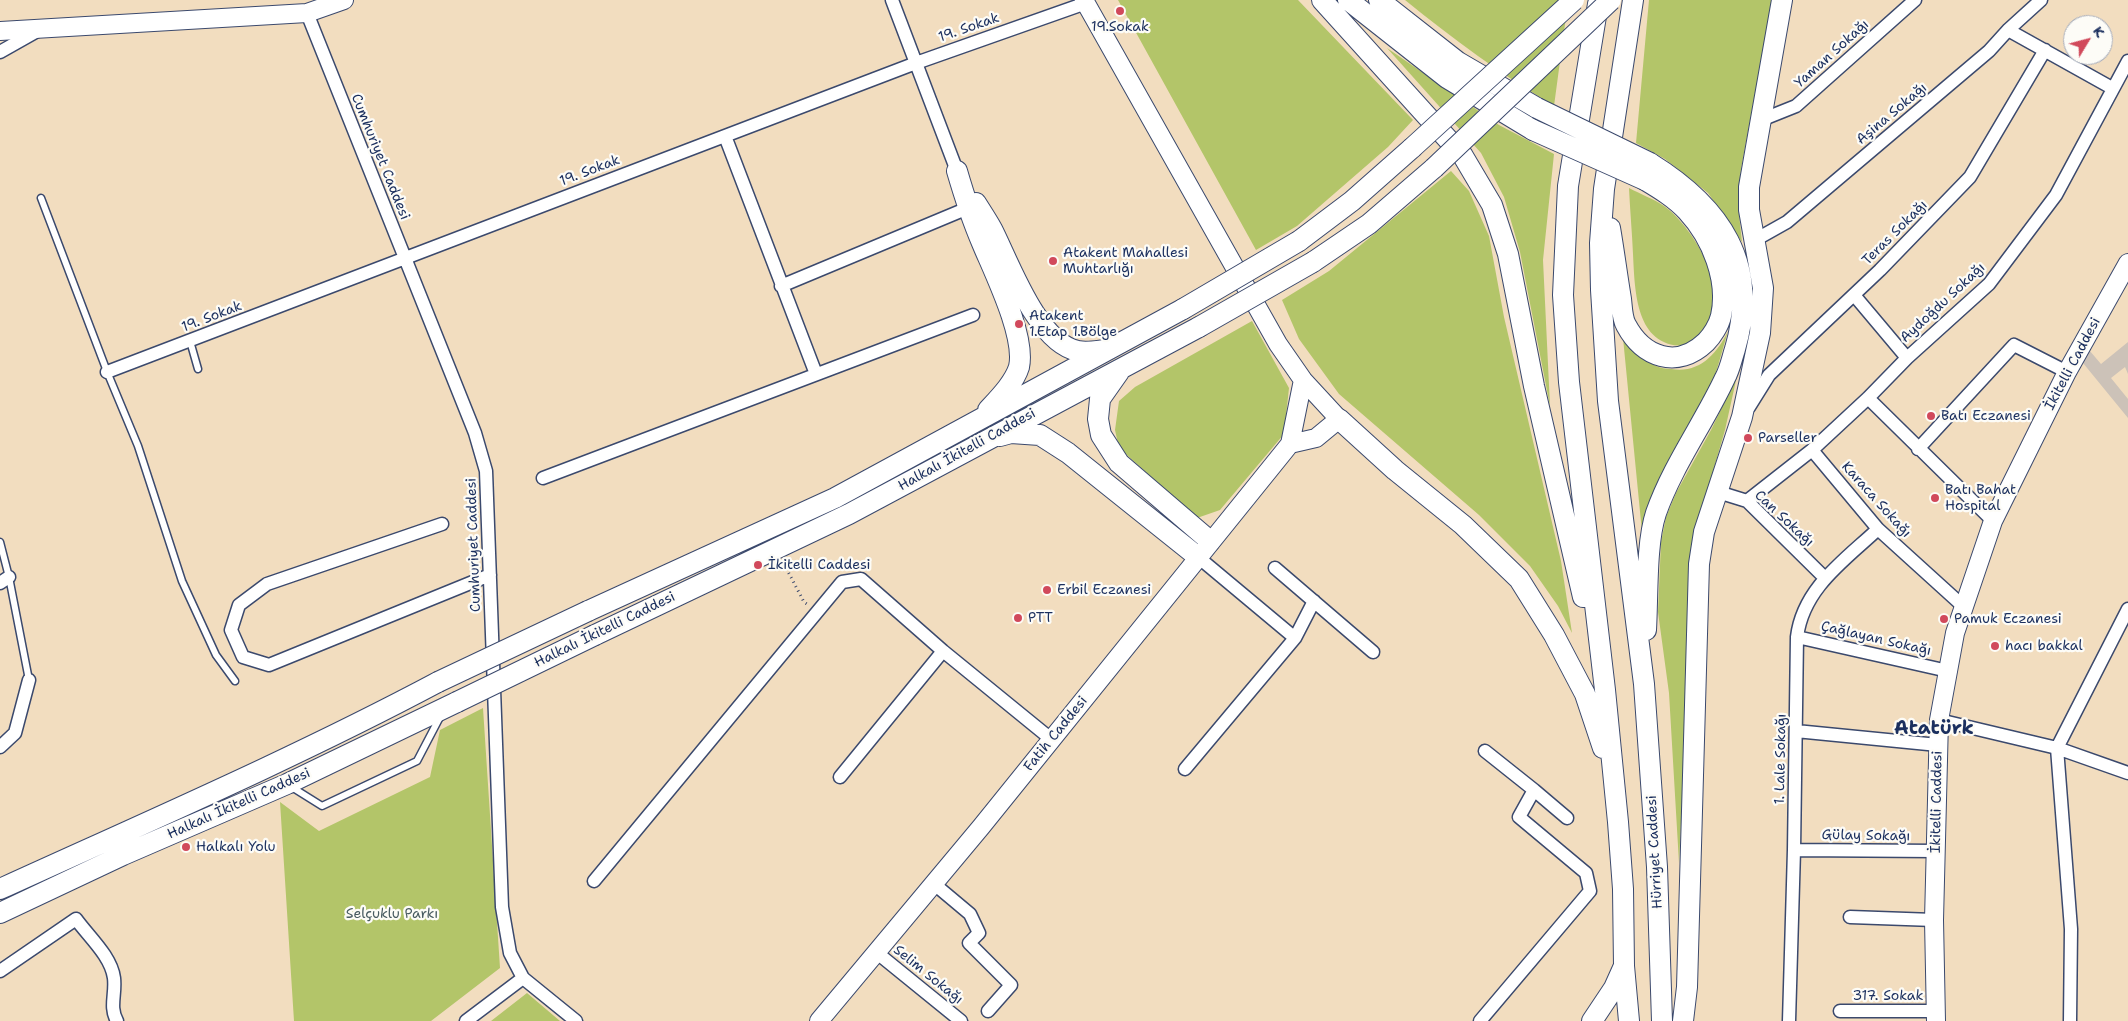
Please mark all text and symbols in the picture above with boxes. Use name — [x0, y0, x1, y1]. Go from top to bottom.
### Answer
marker: 19.Sokak — [1114, 5, 1126, 17]
street label: 19. Sokak — [936, 10, 1002, 46]
north arrow — [2063, 15, 2113, 65]
street label: Yaman Sokağı — [1791, 16, 1873, 92]
place label: 19.Sokak — [1091, 19, 1149, 35]
text: K — [2089, 22, 2109, 41]
street label: Aşina Sokağı — [1853, 80, 1931, 148]
street label: Cumhuriyet Caddesi — [347, 92, 413, 222]
street label: 19. Sokak — [557, 152, 623, 190]
street label: Teras Sokağı — [1859, 197, 1931, 269]
place label: Atakent Mahallesi Muhtarlığı — [1063, 245, 1188, 278]
marker: Atakent Mahallesi Muhtarlığı — [1047, 255, 1059, 267]
street label: Aydoğdu Sokağı — [1897, 259, 1989, 347]
street label: 19. Sokak — [179, 298, 245, 336]
place label: Atakent 1.Etap 1.Bölge — [1029, 308, 1117, 341]
street label: İkitelli Caddesi — [2042, 315, 2104, 413]
marker: Atakent 1.Etap 1.Bölge — [1013, 318, 1025, 330]
street label: Halkalı İkitelli Caddesi — [895, 405, 1039, 495]
place label: Batı Eczanesi — [1941, 408, 2031, 424]
marker: Batı Eczanesi — [1925, 410, 1937, 422]
place label: Parseller — [1758, 430, 1817, 446]
marker: Parseller — [1742, 432, 1754, 444]
street label: Karaca Sokağı — [1838, 459, 1914, 541]
street label: Cumhuriyet Caddesi — [463, 478, 485, 612]
place label: Batı Bahat Hospital — [1945, 482, 2016, 514]
street label: Can Sokağı — [1751, 487, 1817, 551]
marker: Batı Bahat Hospital — [1929, 492, 1941, 504]
place label: İkitelli Caddesi — [768, 557, 870, 573]
marker: İkitelli Caddesi — [752, 559, 764, 571]
place label: Erbil Eczanesi — [1057, 582, 1151, 598]
marker: Erbil Eczanesi — [1041, 584, 1053, 596]
street label: Halkalı İkitelli Caddesi — [532, 589, 678, 671]
place label: PTT — [1028, 610, 1053, 626]
place label: Pamuk Eczanesi — [1954, 611, 2062, 627]
marker: PTT — [1012, 612, 1024, 624]
marker: Pamuk Eczanesi — [1938, 613, 1950, 625]
street label: Çağlayan Sokağı — [1819, 618, 1933, 660]
place label: hacı bakkal — [2005, 638, 2083, 654]
marker: hacı bakkal — [1989, 640, 2001, 652]
street label: Fatih Caddesi — [1021, 693, 1091, 775]
street label: 1. Lale Sokağı — [1772, 713, 1790, 805]
district label: Atatürk — [1894, 718, 1974, 740]
street label: İkitelli Caddesi — [1928, 751, 1946, 853]
street label: Halkalı İkitelli Caddesi — [165, 765, 313, 843]
street label: Hürriyet Caddesi — [1644, 795, 1666, 909]
street label: Gülay Sokağı — [1821, 827, 1911, 845]
place label: Halkalı Yolu — [196, 839, 276, 855]
marker: Halkalı Yolu — [180, 841, 192, 853]
park label: Selçuklu Parkı — [346, 906, 438, 922]
street label: Selim Sokağı — [890, 942, 966, 1008]
street label: 317. Sokak — [1852, 988, 1924, 1004]

